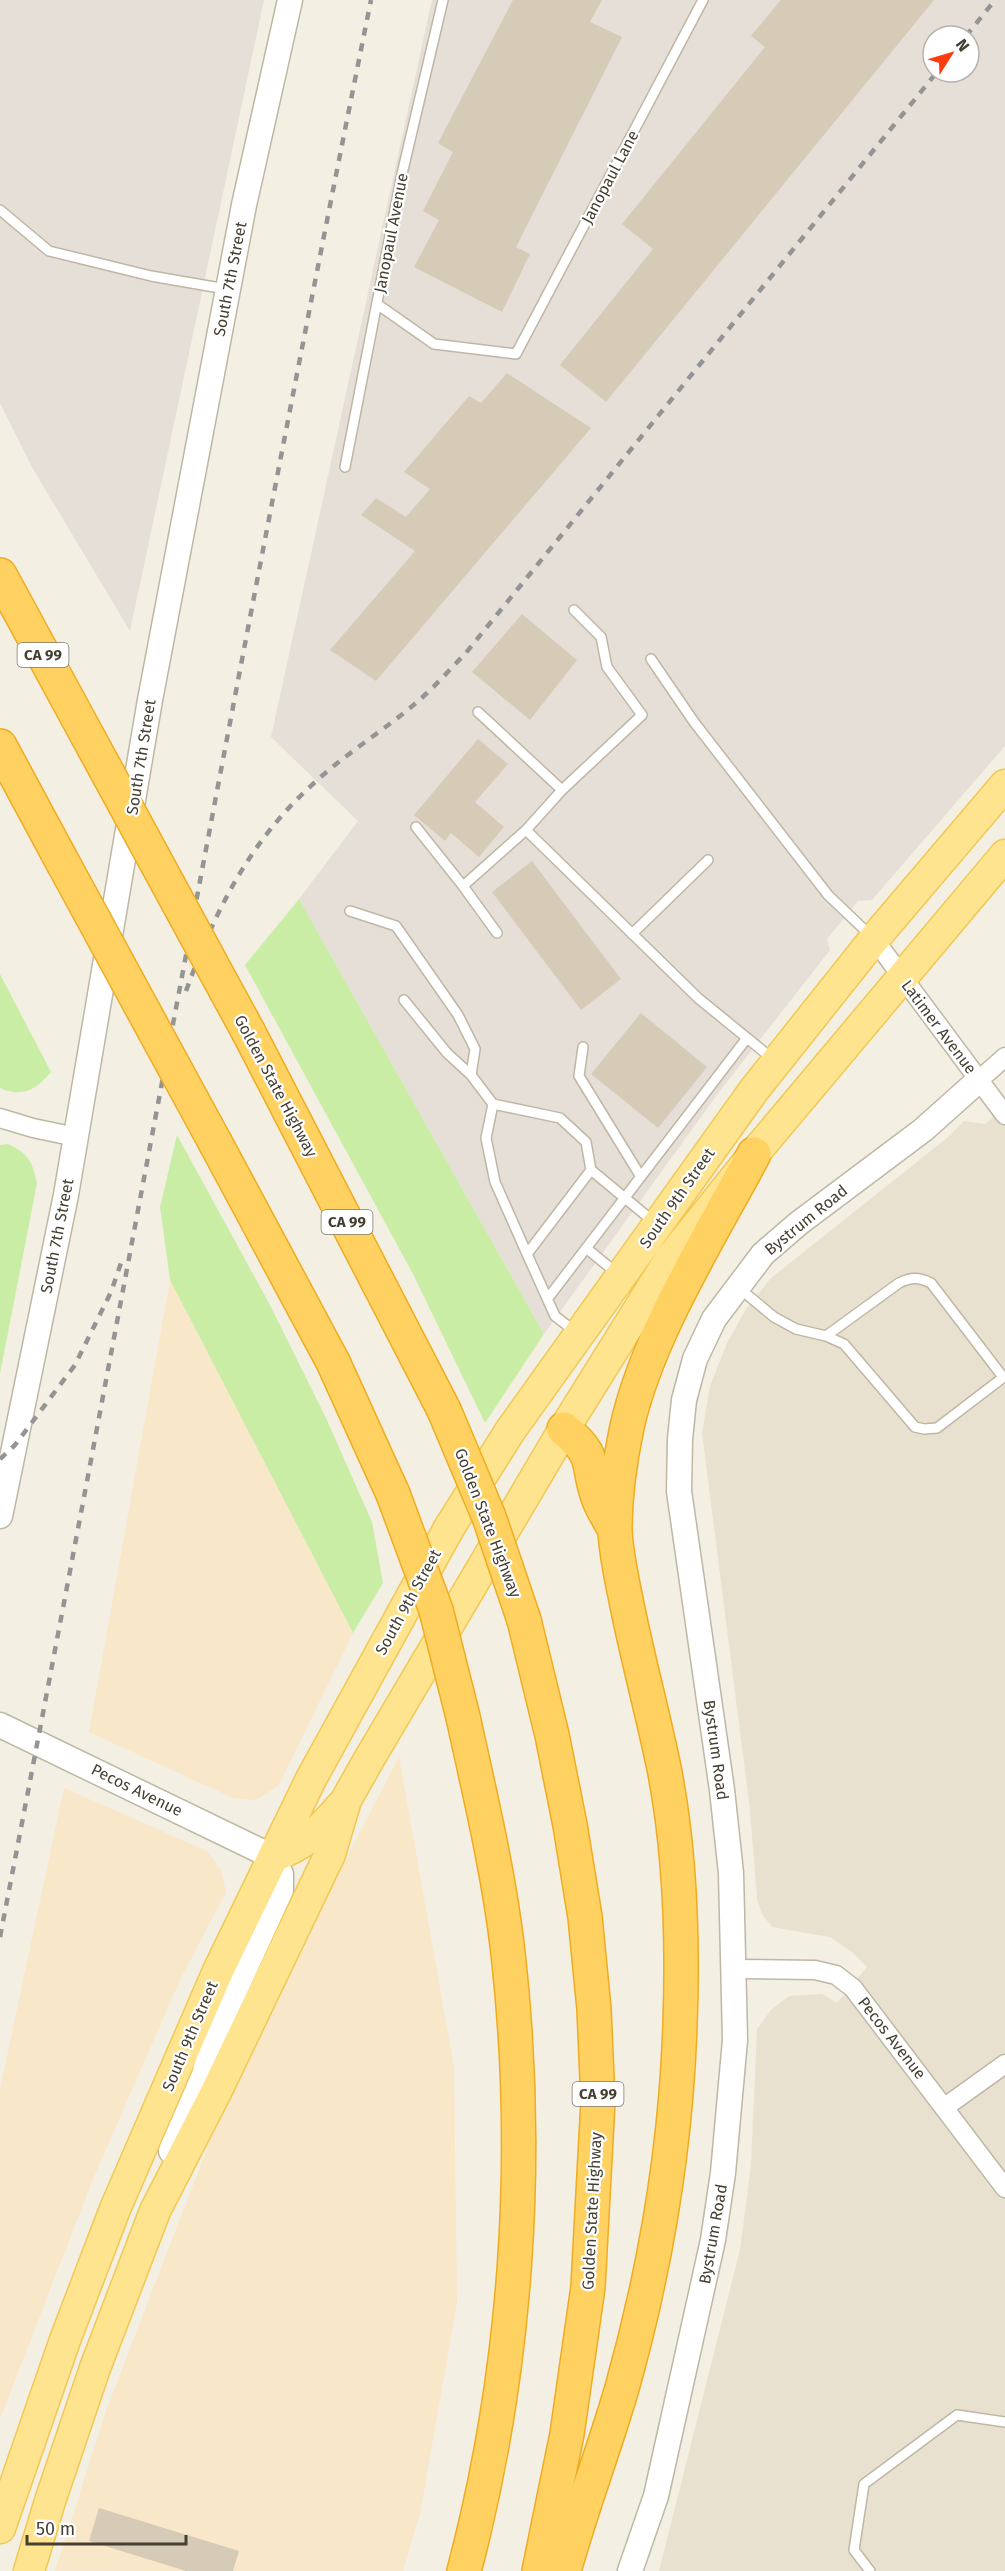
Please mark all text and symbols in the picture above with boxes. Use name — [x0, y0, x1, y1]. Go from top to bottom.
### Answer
north arrow — [921, 24, 981, 84]
text: N — [952, 35, 973, 55]
street label: Janopaul Lane — [577, 127, 643, 227]
street label: Janopaul Avenue — [370, 171, 412, 295]
street label: South 7th Street — [210, 220, 250, 338]
road number: CA 99 — [18, 643, 68, 667]
street label: South 7th Street — [122, 698, 160, 816]
street label: Latimer Avenue — [897, 976, 981, 1078]
street label: Golden State Highway — [230, 1012, 322, 1160]
street label: South 9th Street — [635, 1144, 719, 1252]
street label: South 7th Street — [37, 1177, 77, 1295]
street label: Bystrum Road — [761, 1181, 851, 1259]
road number: CA 99 — [322, 1210, 372, 1234]
street label: Golden State Highway — [451, 1446, 525, 1600]
street label: South 9th Street — [371, 1546, 445, 1658]
street label: Bystrum Road — [700, 1699, 732, 1801]
street label: Pecos Avenue — [88, 1760, 186, 1820]
street label: South 9th Street — [158, 1978, 222, 2094]
street label: Pecos Avenue — [854, 1993, 930, 2083]
road number: CA 99 — [572, 2082, 624, 2106]
street label: Golden State Highway — [578, 2131, 606, 2291]
street label: Bystrum Road — [695, 2183, 731, 2285]
scale bar — [27, 2508, 186, 2546]
text: 50 m — [36, 2518, 75, 2540]

